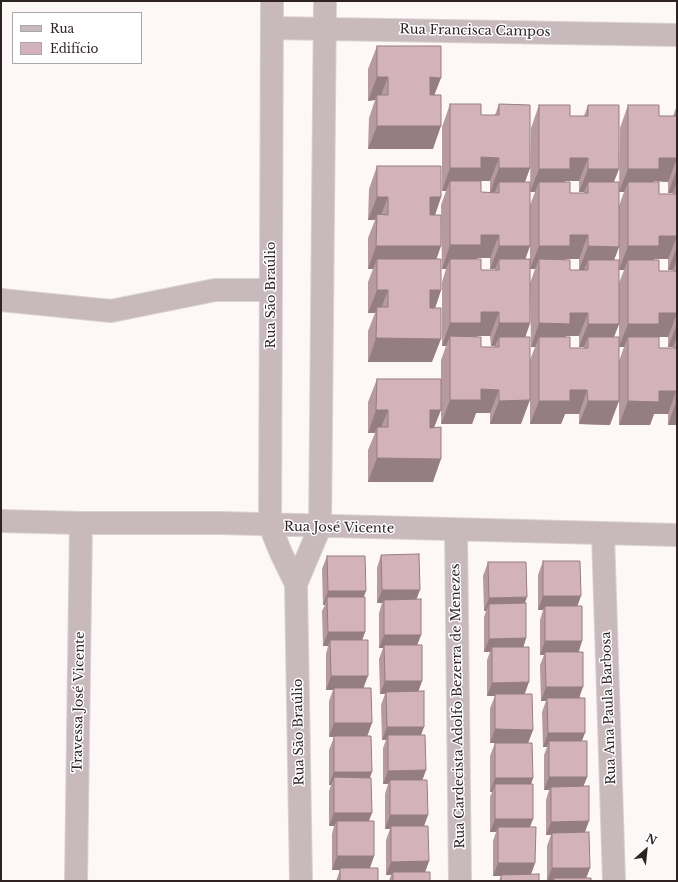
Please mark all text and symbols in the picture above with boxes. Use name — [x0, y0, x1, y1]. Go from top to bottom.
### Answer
legend — [12, 12, 142, 64]
text: Rua — [50, 21, 74, 36]
street label: Rua Francisca Campos — [399, 22, 551, 40]
text: Edifício — [50, 41, 98, 56]
street label: Rua São Braúlio — [263, 242, 279, 348]
street label: Rua José Vicente — [284, 519, 394, 537]
street label: Rua Cardecista Adolfo Bezerra de Menezes — [448, 563, 468, 849]
street label: Travessa José Vicente — [70, 631, 88, 773]
street label: Rua Ana Paula Barbosa — [599, 631, 619, 785]
street label: Rua São Braúlio — [290, 678, 308, 786]
north arrow — [626, 830, 666, 870]
text: N — [644, 831, 659, 848]

